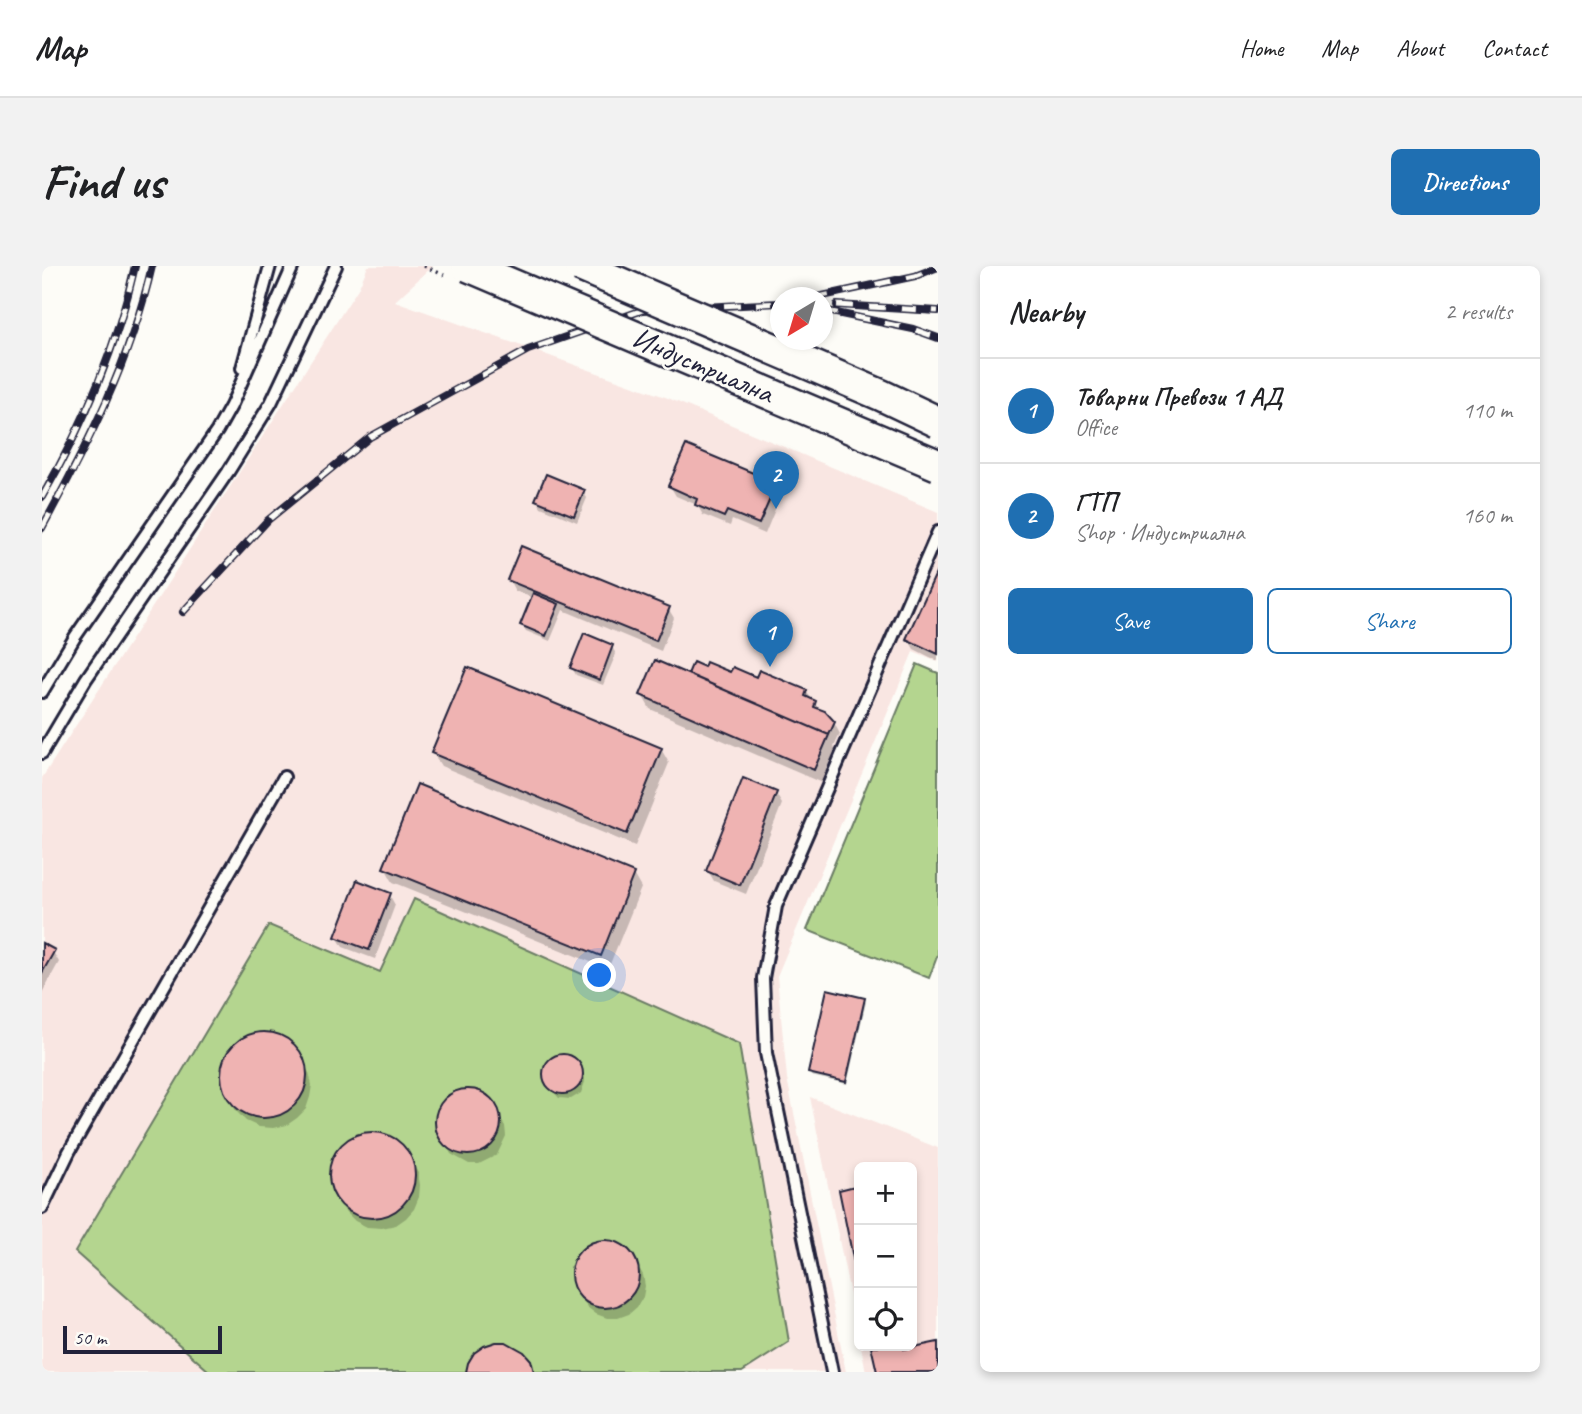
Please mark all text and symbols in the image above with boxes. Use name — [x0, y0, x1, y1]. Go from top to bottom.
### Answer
text: Map — [35, 27, 86, 69]
text: Home — [1240, 33, 1283, 63]
text: Map — [1321, 33, 1358, 63]
text: About — [1396, 33, 1444, 63]
text: Contact — [1482, 33, 1547, 63]
button: Directions — [1391, 149, 1540, 215]
text: Find us — [42, 151, 164, 213]
north arrow — [770, 287, 833, 350]
text: Nearby — [1008, 293, 1084, 331]
text: 2 results — [1445, 297, 1512, 326]
street label: Индустриална — [627, 318, 781, 412]
text: Товарни Превози 1 АД — [1075, 380, 1282, 413]
text: 1 — [1026, 396, 1036, 425]
text: 110 m — [1463, 396, 1512, 425]
text: Office — [1075, 413, 1117, 442]
pin: 2 — [753, 451, 799, 509]
text: ГТП — [1075, 485, 1117, 518]
text: 2 — [1026, 501, 1036, 530]
text: 160 m — [1463, 501, 1512, 530]
text: Shop · Индустриална — [1075, 518, 1244, 547]
button: Save — [1008, 588, 1253, 654]
button: Share — [1267, 588, 1512, 654]
pin: 1 — [747, 609, 793, 667]
your location — [582, 958, 616, 992]
map controls — [854, 1162, 917, 1351]
button: + — [854, 1162, 917, 1225]
button: − — [854, 1225, 917, 1288]
button: locate — [854, 1288, 917, 1351]
scale bar — [63, 1323, 222, 1355]
text: 50 m — [74, 1326, 106, 1350]

